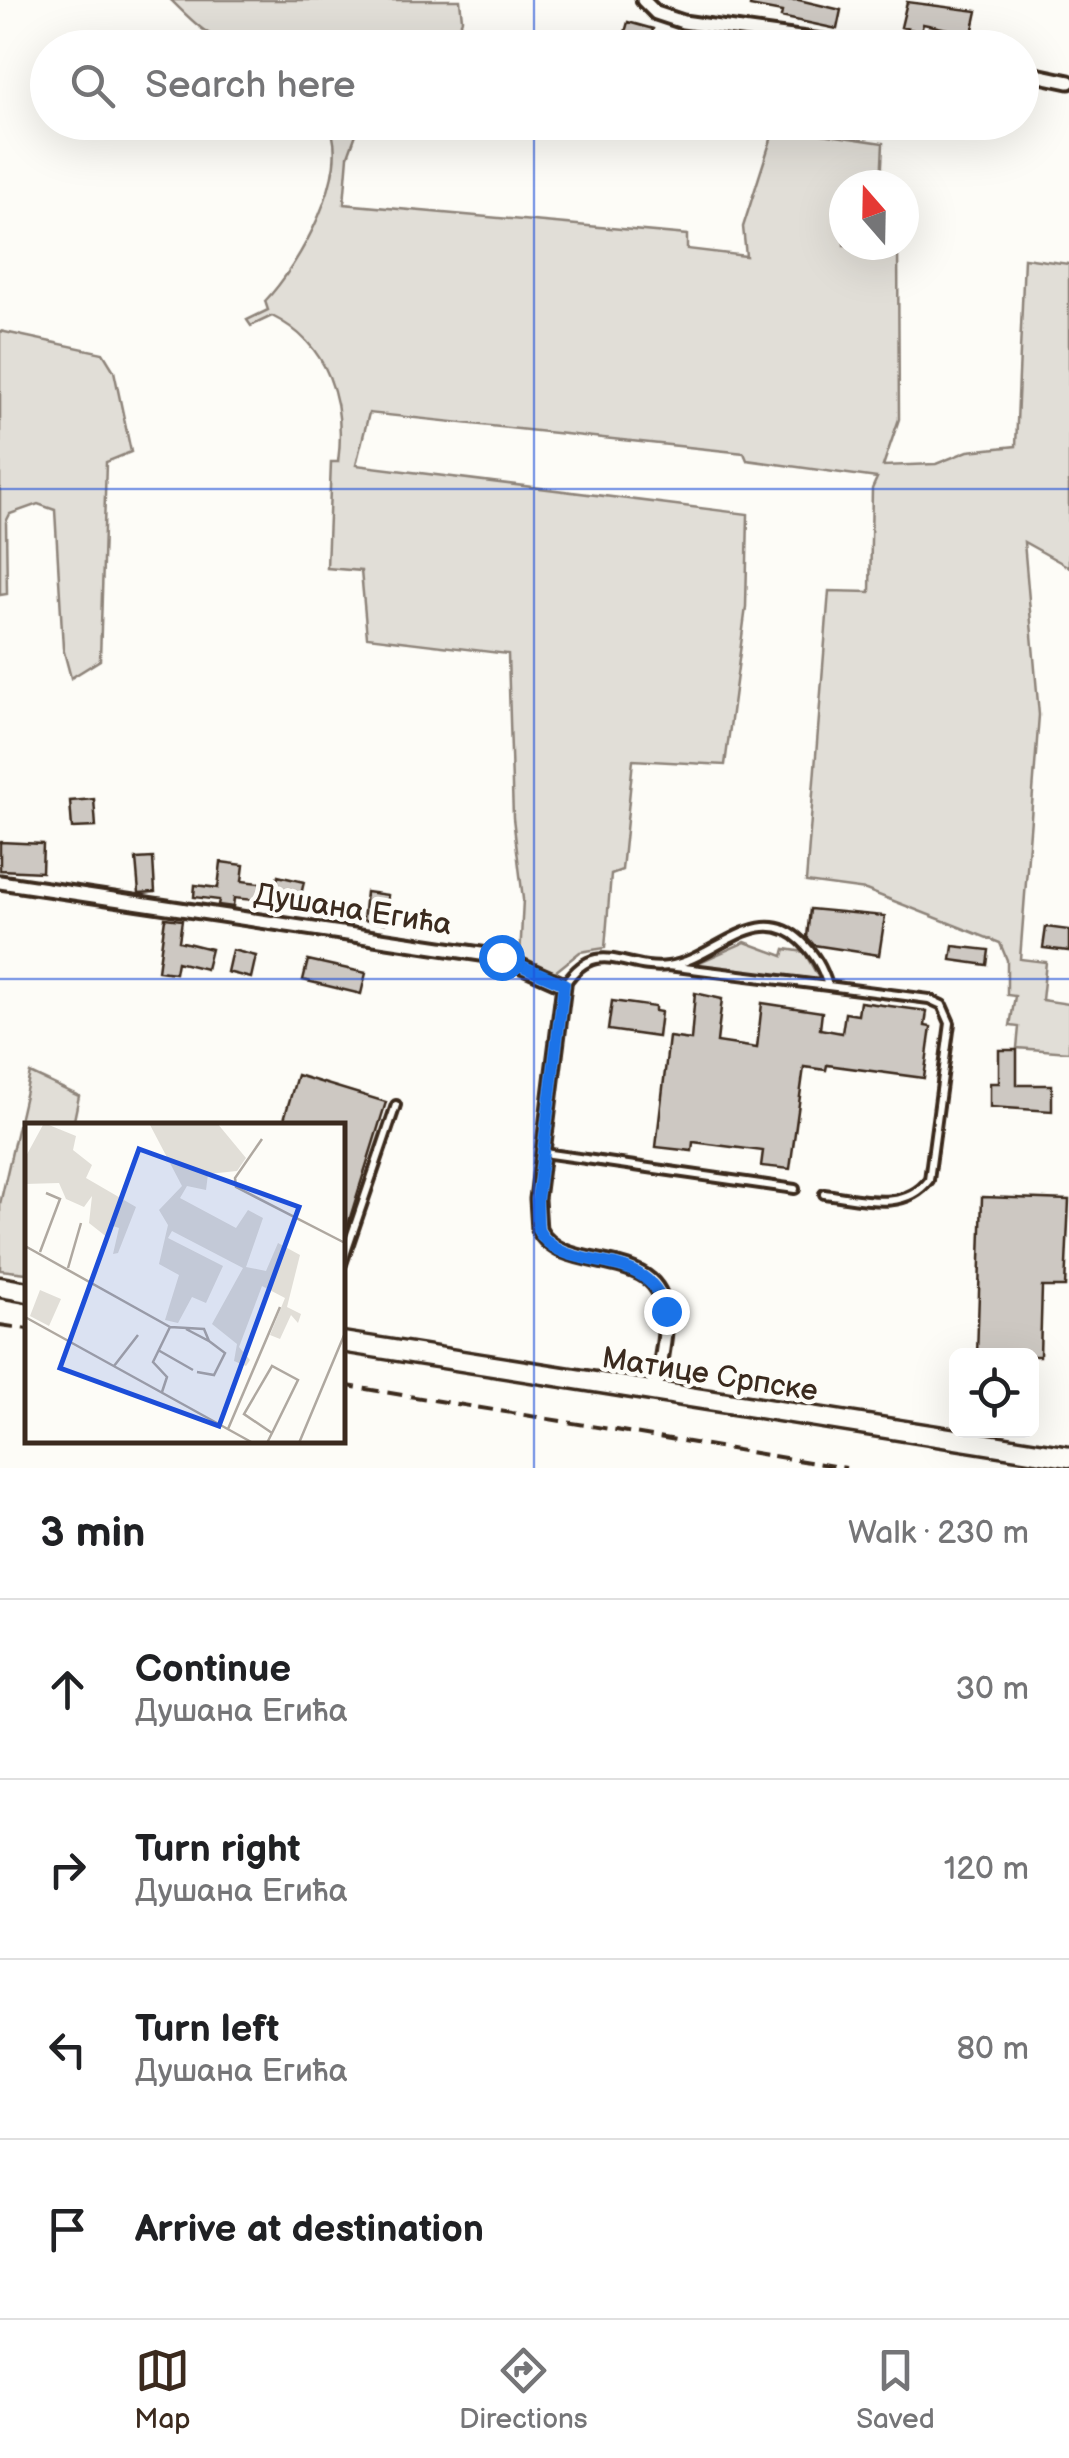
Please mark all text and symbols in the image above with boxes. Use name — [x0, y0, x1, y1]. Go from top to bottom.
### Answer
search box — [30, 30, 1039, 140]
icon: search — [65, 58, 120, 113]
text: Search here — [145, 63, 356, 108]
north arrow — [829, 170, 919, 260]
street label: Душана Егића — [252, 877, 454, 943]
route start — [479, 935, 525, 981]
inset map — [25, 1123, 345, 1443]
route end — [644, 1289, 690, 1335]
street label: Матице Српске — [599, 1340, 820, 1410]
map controls — [949, 1348, 1039, 1438]
button: locate — [949, 1348, 1039, 1438]
text: 3 min — [40, 1508, 145, 1559]
text: Walk · 230 m — [848, 1514, 1029, 1553]
text: Continue — [135, 1647, 291, 1692]
icon: ahead — [40, 1662, 95, 1717]
text: 30 m — [955, 1670, 1029, 1709]
text: Душана Егића — [135, 1692, 348, 1731]
text: Turn right — [135, 1827, 300, 1872]
icon: right — [40, 1842, 95, 1897]
text: 120 m — [944, 1850, 1029, 1889]
text: Душана Егића — [135, 1872, 348, 1911]
text: Turn left — [135, 2007, 279, 2052]
icon: left — [40, 2022, 95, 2077]
text: 80 m — [956, 2030, 1029, 2069]
text: Душана Егића — [135, 2052, 348, 2091]
icon: arrive — [40, 2202, 95, 2257]
text: Arrive at destination — [135, 2207, 484, 2252]
tab: Map — [134, 2343, 191, 2436]
tab: Directions — [459, 2343, 588, 2436]
tab: Saved — [856, 2343, 935, 2436]

